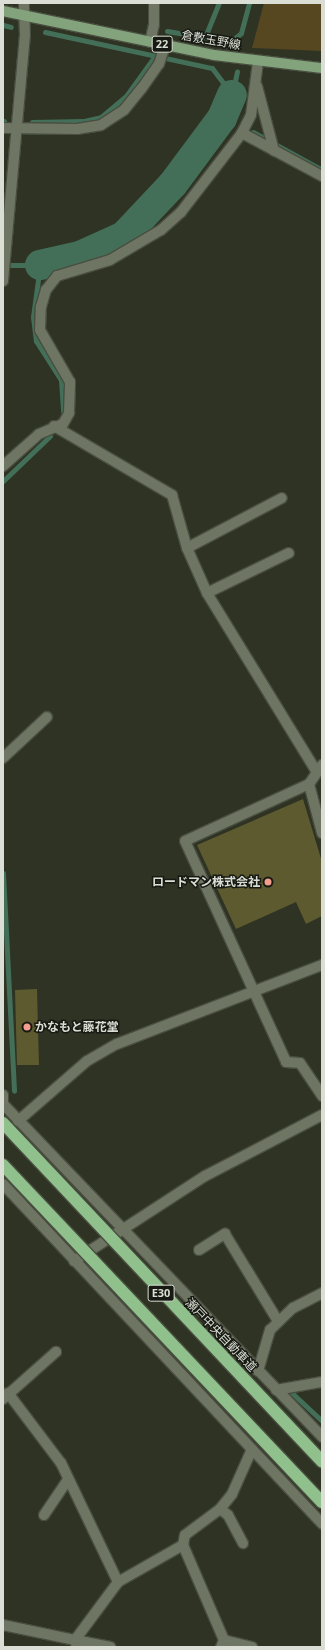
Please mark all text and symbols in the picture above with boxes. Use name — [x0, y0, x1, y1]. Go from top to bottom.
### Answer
street label: 倉敷玉野線 — [180, 28, 242, 52]
road number: 22 — [151, 35, 173, 53]
place label: ロードマン株式会社 — [152, 875, 260, 889]
marker: ロードマン株式会社 — [263, 877, 273, 887]
place label: かなもと藤花堂 — [35, 1020, 119, 1034]
marker: かなもと藤花堂 — [22, 1022, 32, 1032]
road number: E30 — [147, 1284, 175, 1302]
street label: 瀬戸中央自動車道 — [182, 1295, 260, 1375]

